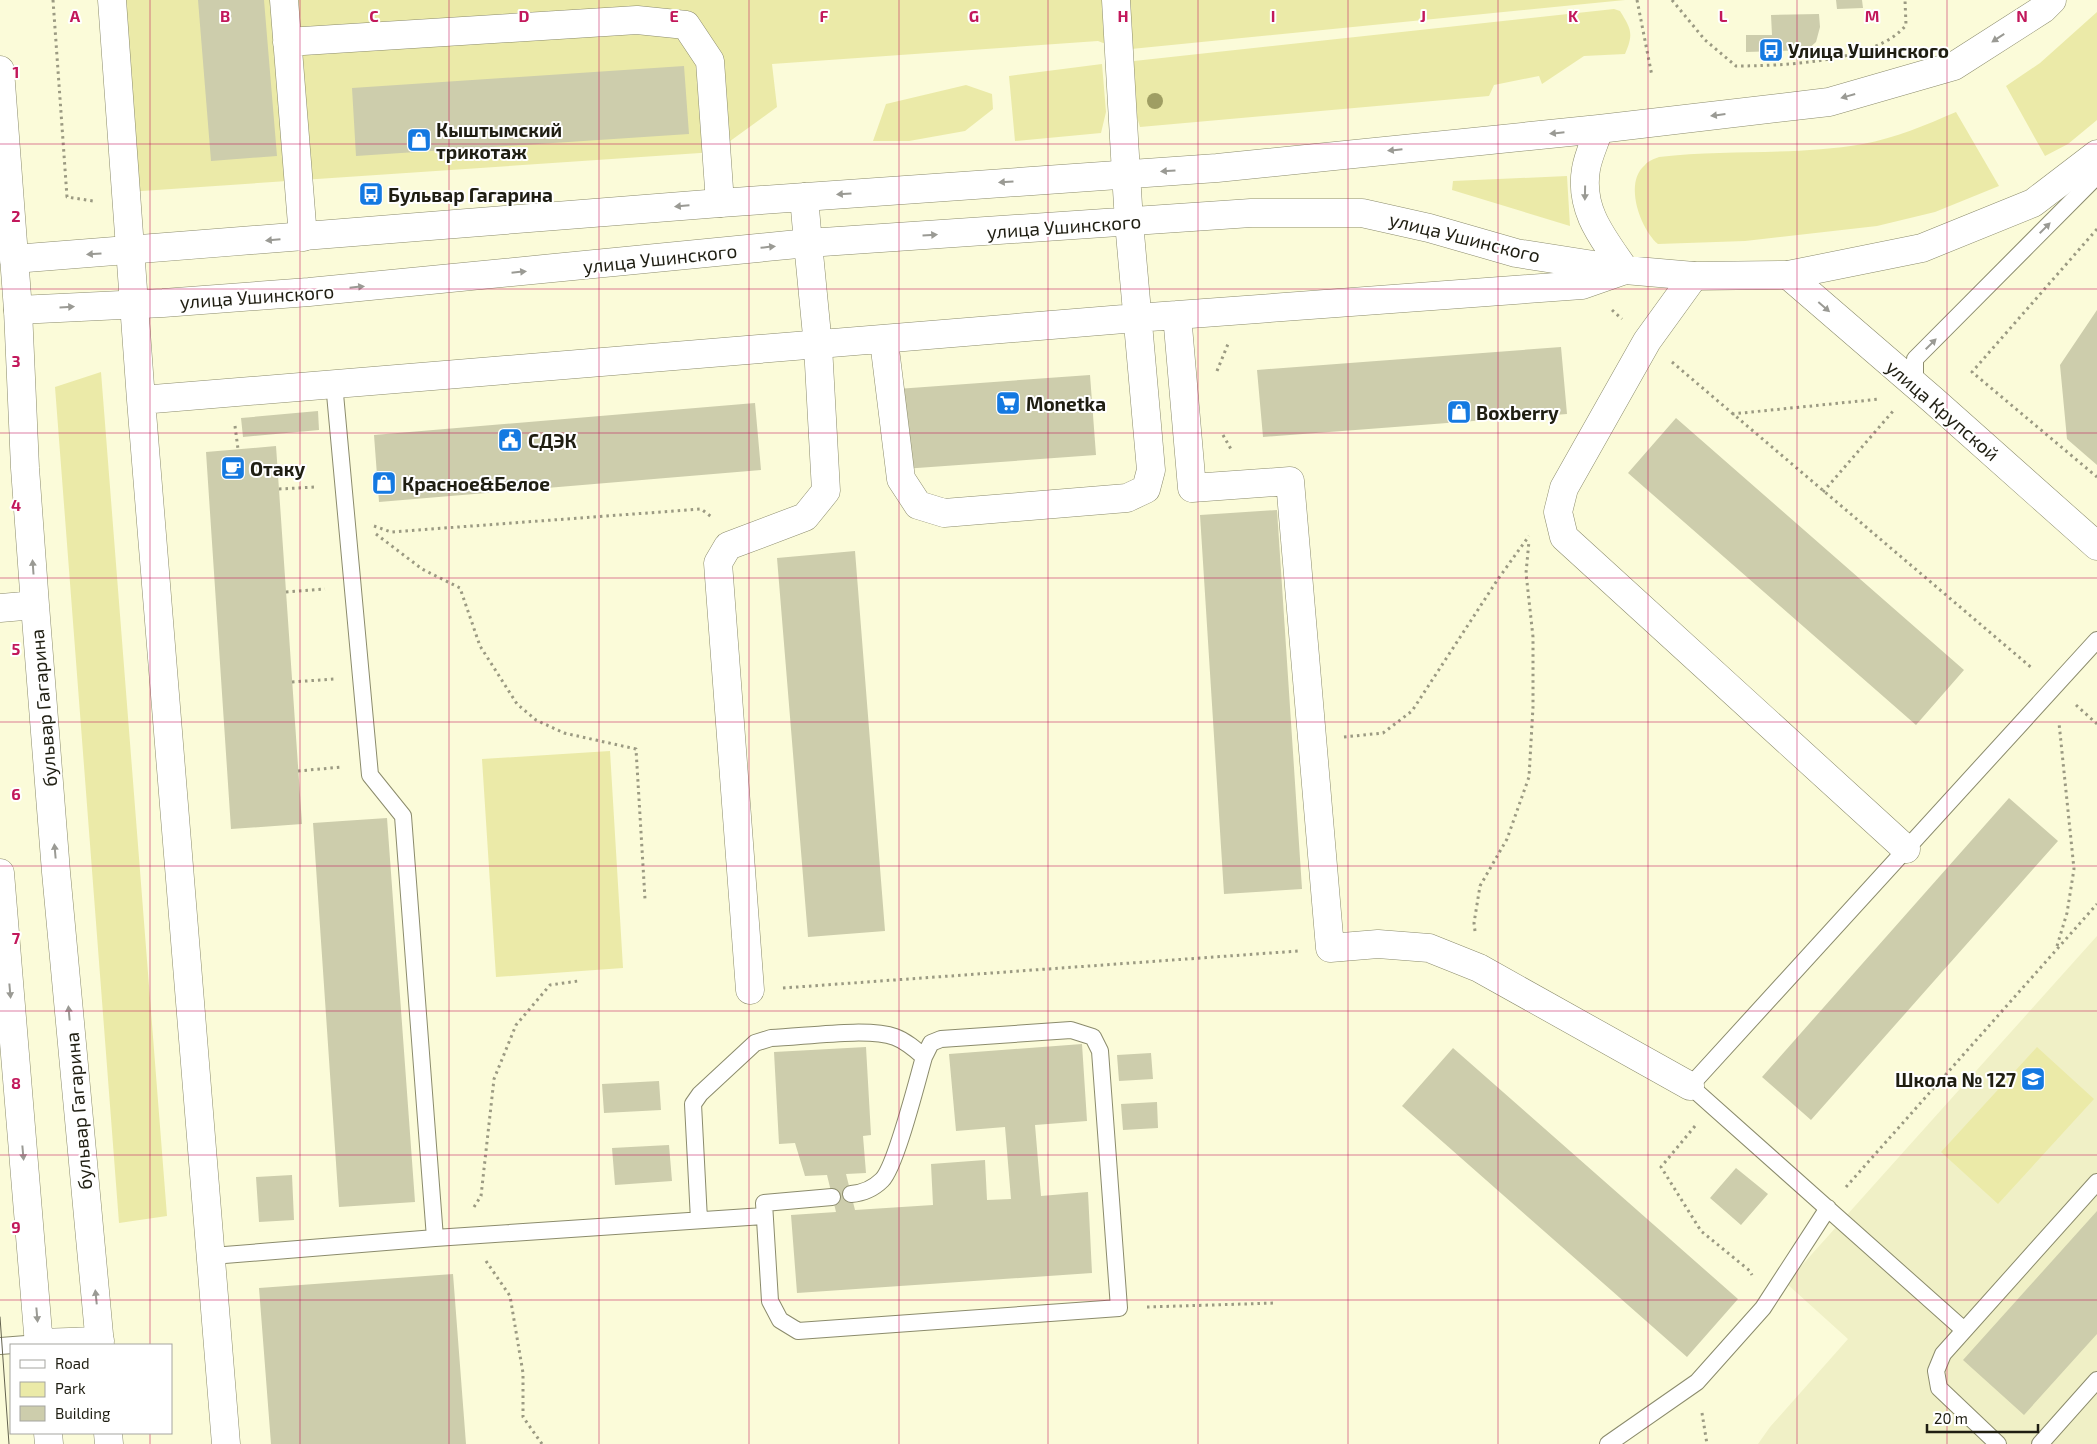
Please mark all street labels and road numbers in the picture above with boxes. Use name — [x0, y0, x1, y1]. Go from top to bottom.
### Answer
street label: улица Ушинского — [1387, 207, 1543, 268]
street label: улица Ушинского — [986, 209, 1142, 244]
street label: улица Ушинского — [582, 238, 738, 279]
street label: улица Ушинского — [179, 279, 335, 314]
street label: улица Крупской — [1881, 355, 2004, 466]
street label: бульвар Гагарина — [25, 628, 62, 788]
street label: бульвар Гагарина — [60, 1031, 97, 1191]

